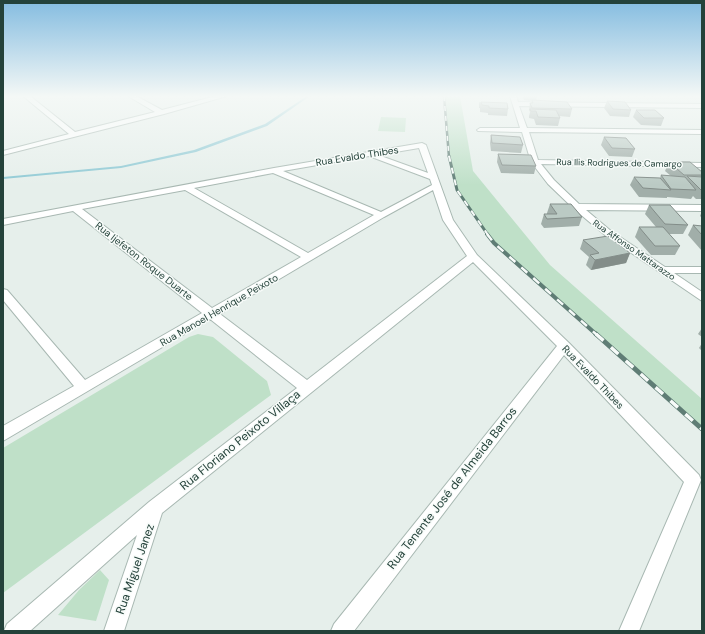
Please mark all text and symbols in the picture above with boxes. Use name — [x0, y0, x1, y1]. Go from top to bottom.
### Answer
street label: Rua Evaldo Thibes — [315, 143, 399, 169]
street label: Rua Ilis Rodrigues de Camargo — [556, 156, 682, 170]
street label: Rua Affonso Mattarazzo — [590, 217, 678, 283]
street label: Rua Ijefeton Roque Duarte — [93, 219, 196, 303]
street label: Rua Manoel Henrique Peixoto — [158, 271, 280, 349]
street label: Rua Evaldo Thibes — [559, 342, 627, 412]
street label: Rua Floriano Peixoto Villaça — [176, 386, 304, 494]
street label: Rua Tenente José de Almeida Barros — [384, 404, 520, 572]
street label: Rua Miguel Janez — [112, 522, 158, 616]

